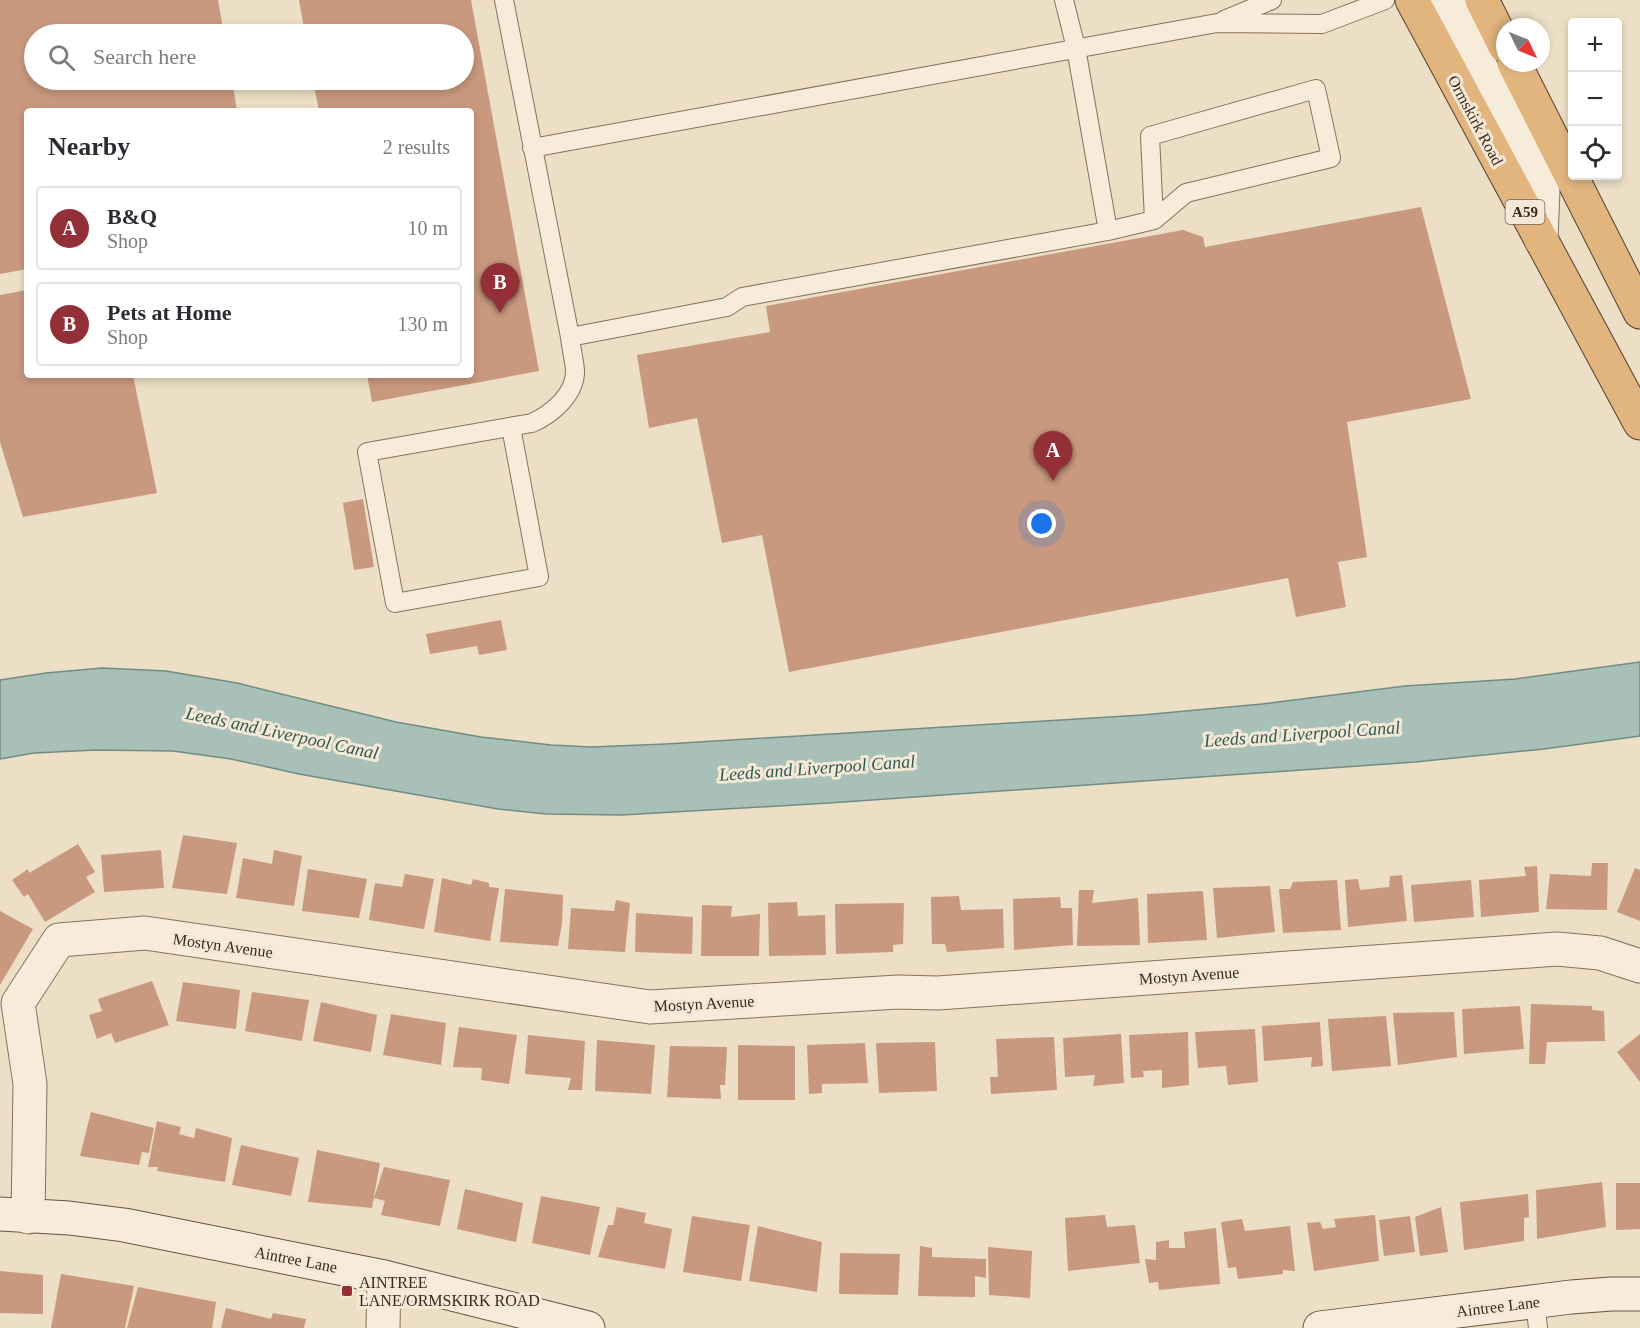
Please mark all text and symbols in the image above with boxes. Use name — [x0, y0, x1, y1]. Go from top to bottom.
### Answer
north arrow — [1496, 18, 1550, 72]
map controls — [1568, 18, 1622, 180]
button: + — [1568, 18, 1622, 72]
search box — [24, 24, 474, 90]
icon: search — [45, 41, 78, 74]
text: Search here — [93, 44, 196, 69]
street label: Ormskirk Road — [1445, 72, 1506, 168]
button: − — [1568, 72, 1622, 126]
button: locate — [1568, 126, 1622, 180]
text: Nearby — [48, 132, 130, 161]
text: 2 results — [383, 136, 450, 158]
road number: A59 — [1506, 200, 1544, 224]
text: B&Q — [107, 204, 157, 229]
text: A — [62, 217, 77, 239]
text: 10 m — [407, 217, 448, 239]
text: Shop — [107, 230, 148, 252]
pin: B — [480, 264, 520, 313]
text: Pets at Home — [107, 300, 232, 325]
text: B — [63, 313, 76, 335]
text: 130 m — [397, 313, 448, 335]
text: Shop — [107, 326, 148, 348]
pin: A — [1034, 432, 1072, 481]
your location — [1027, 509, 1056, 538]
water label: Leeds and Liverpool Canal — [183, 703, 380, 763]
water label: Leeds and Liverpool Canal — [1202, 717, 1401, 751]
water label: Leeds and Liverpool Canal — [717, 751, 916, 785]
street label: Mostyn Avenue — [172, 930, 274, 962]
street label: Mostyn Avenue — [1138, 964, 1240, 988]
street label: Mostyn Avenue — [653, 992, 755, 1016]
street label: Aintree Lane — [253, 1243, 339, 1276]
place label: AINTREE LANE/ORMSKIRK ROAD — [359, 1274, 540, 1309]
marker: AINTREE LANE/ORMSKIRK ROAD — [340, 1284, 354, 1298]
street label: Aintree Lane — [1455, 1293, 1541, 1320]

